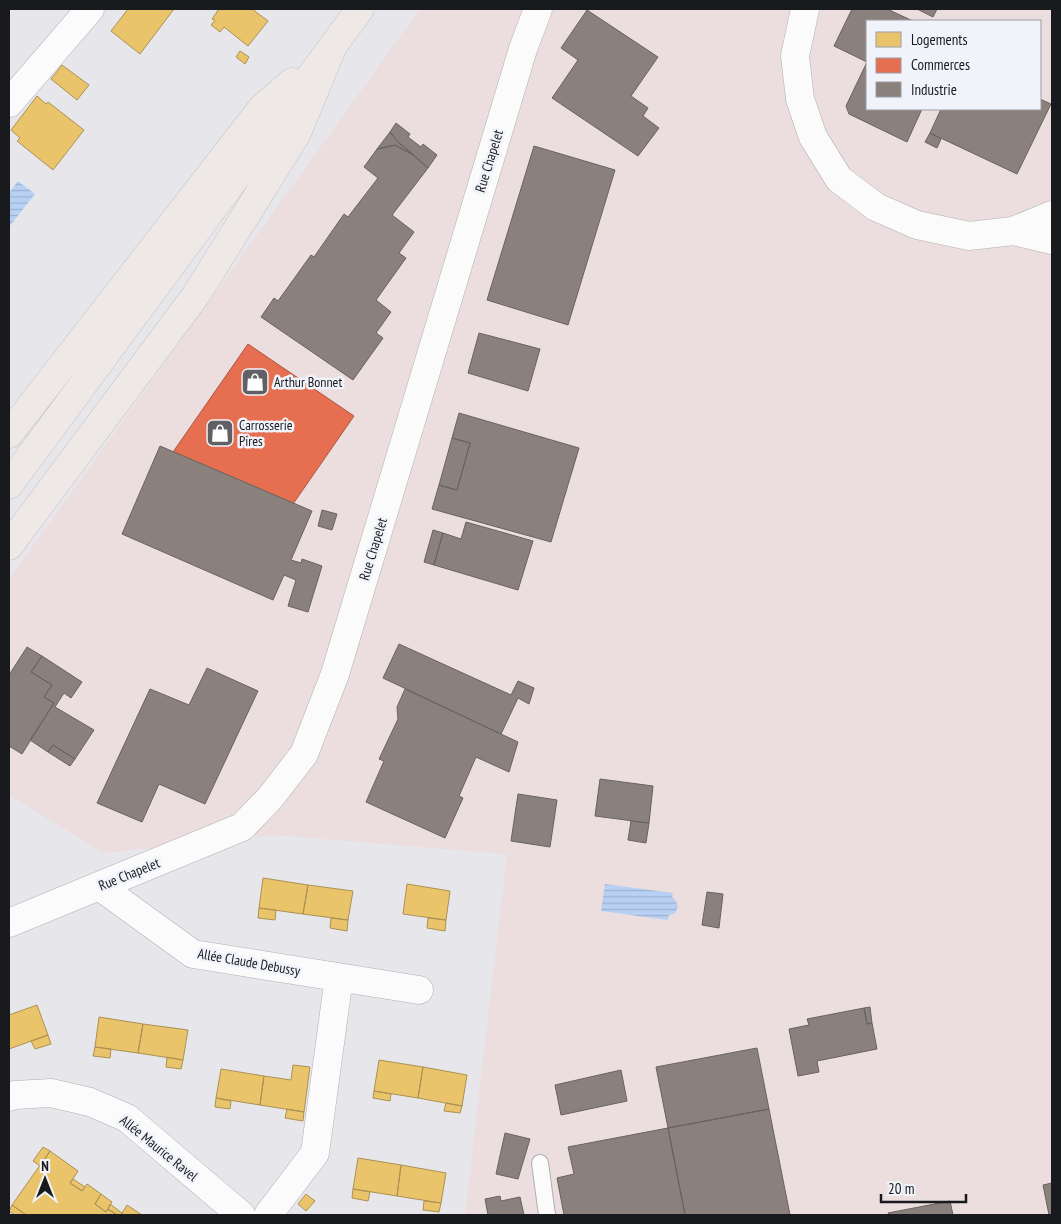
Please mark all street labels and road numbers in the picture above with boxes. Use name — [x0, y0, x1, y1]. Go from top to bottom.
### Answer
street label: Rue Chapelet — [471, 127, 507, 194]
street label: Rue Chapelet — [355, 515, 391, 582]
street label: Rue Chapelet — [96, 854, 162, 894]
street label: Allée Claude Debussy — [196, 944, 302, 980]
street label: Allée Maurice Ravel — [116, 1111, 202, 1185]

